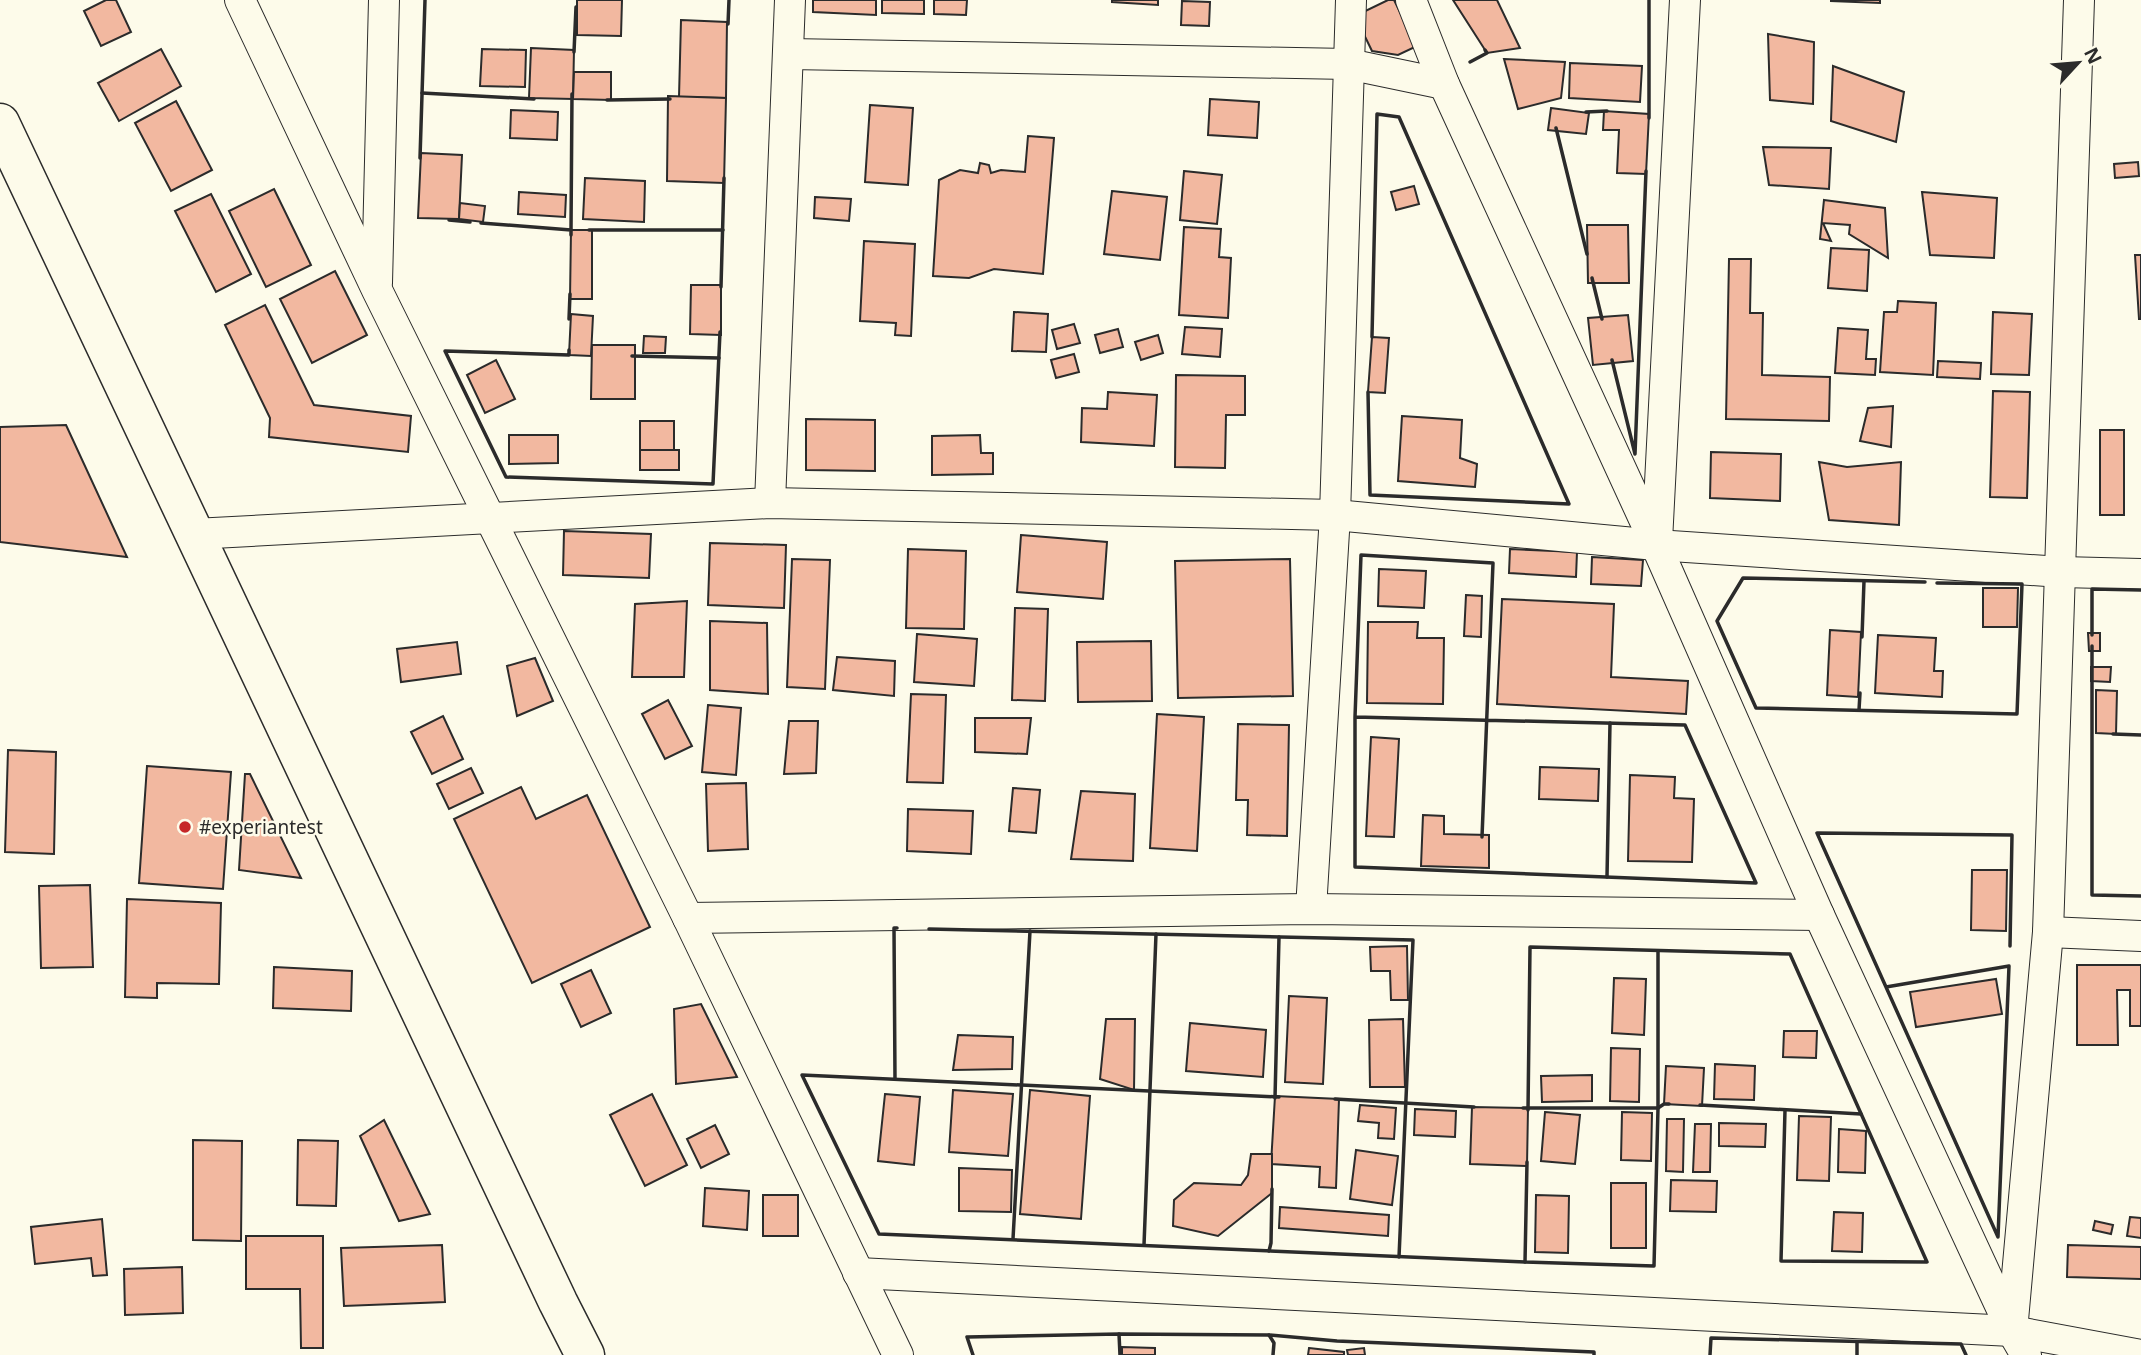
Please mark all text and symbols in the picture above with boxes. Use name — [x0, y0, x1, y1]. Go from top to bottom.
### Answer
north arrow — [2043, 28, 2113, 98]
text: N — [2078, 43, 2108, 68]
place label: #experiantest — [199, 814, 323, 840]
marker: #experiantest — [177, 819, 193, 835]

